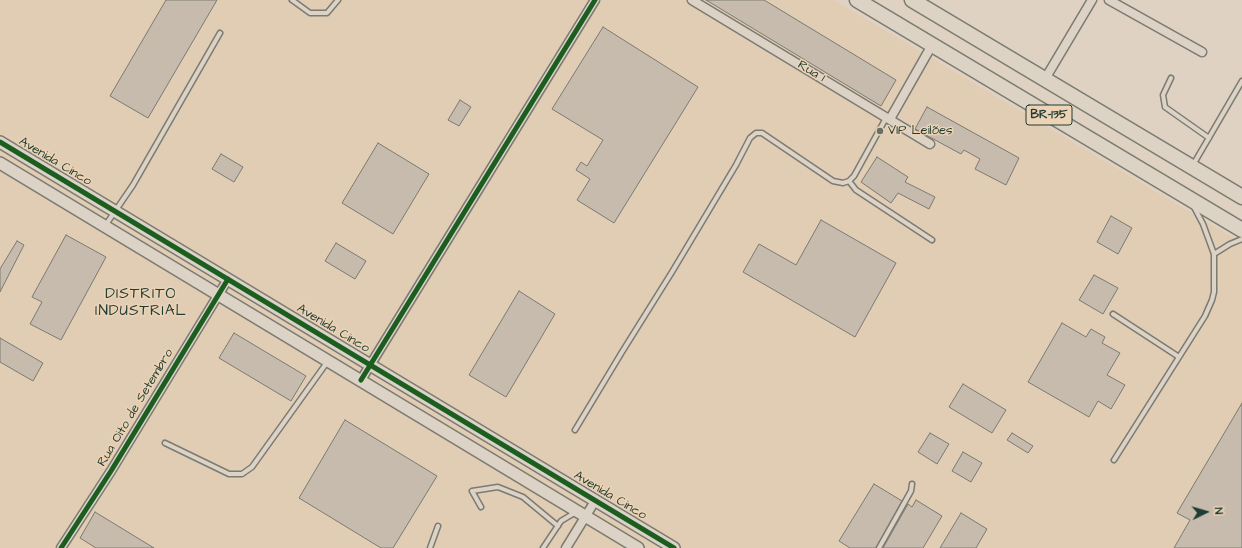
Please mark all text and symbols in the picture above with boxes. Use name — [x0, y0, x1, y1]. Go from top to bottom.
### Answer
street label: Rua 1 — [794, 58, 828, 86]
road number: BR-135 — [1026, 105, 1072, 125]
place label: VIP Leilões — [888, 123, 953, 139]
marker: VIP Leilões — [875, 126, 885, 136]
street label: Avenida Cinco — [16, 134, 94, 190]
district label: DISTRITO INDUSTRIAL — [95, 286, 187, 321]
street label: Avenida Cinco — [294, 301, 372, 357]
street label: Rua Oito de Setembro — [95, 346, 177, 470]
street label: Avenida Cinco — [571, 468, 649, 524]
north arrow — [1186, 492, 1226, 532]
text: N — [1211, 507, 1226, 515]

